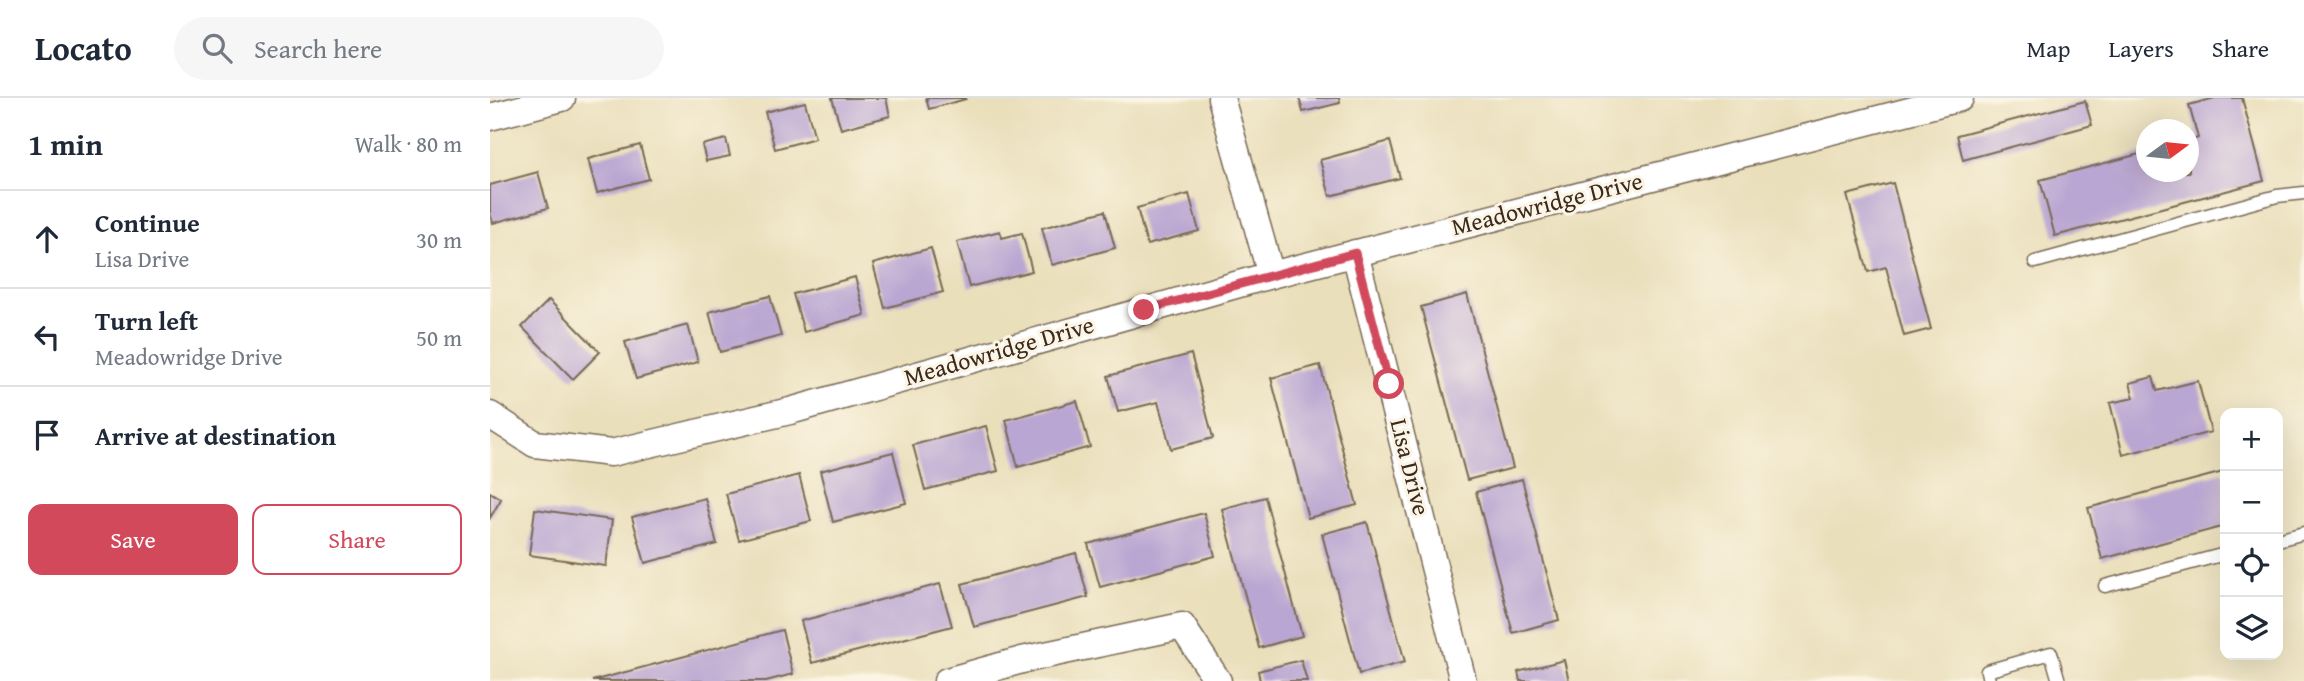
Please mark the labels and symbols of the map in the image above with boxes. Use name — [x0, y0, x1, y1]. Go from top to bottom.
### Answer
north arrow — [2136, 119, 2199, 182]
street label: Meadowridge Drive — [1448, 163, 1646, 244]
route end — [1128, 294, 1159, 325]
street label: Meadowridge Drive — [900, 307, 1098, 394]
route start — [1373, 368, 1404, 399]
street label: Lisa Drive — [1382, 415, 1439, 519]

